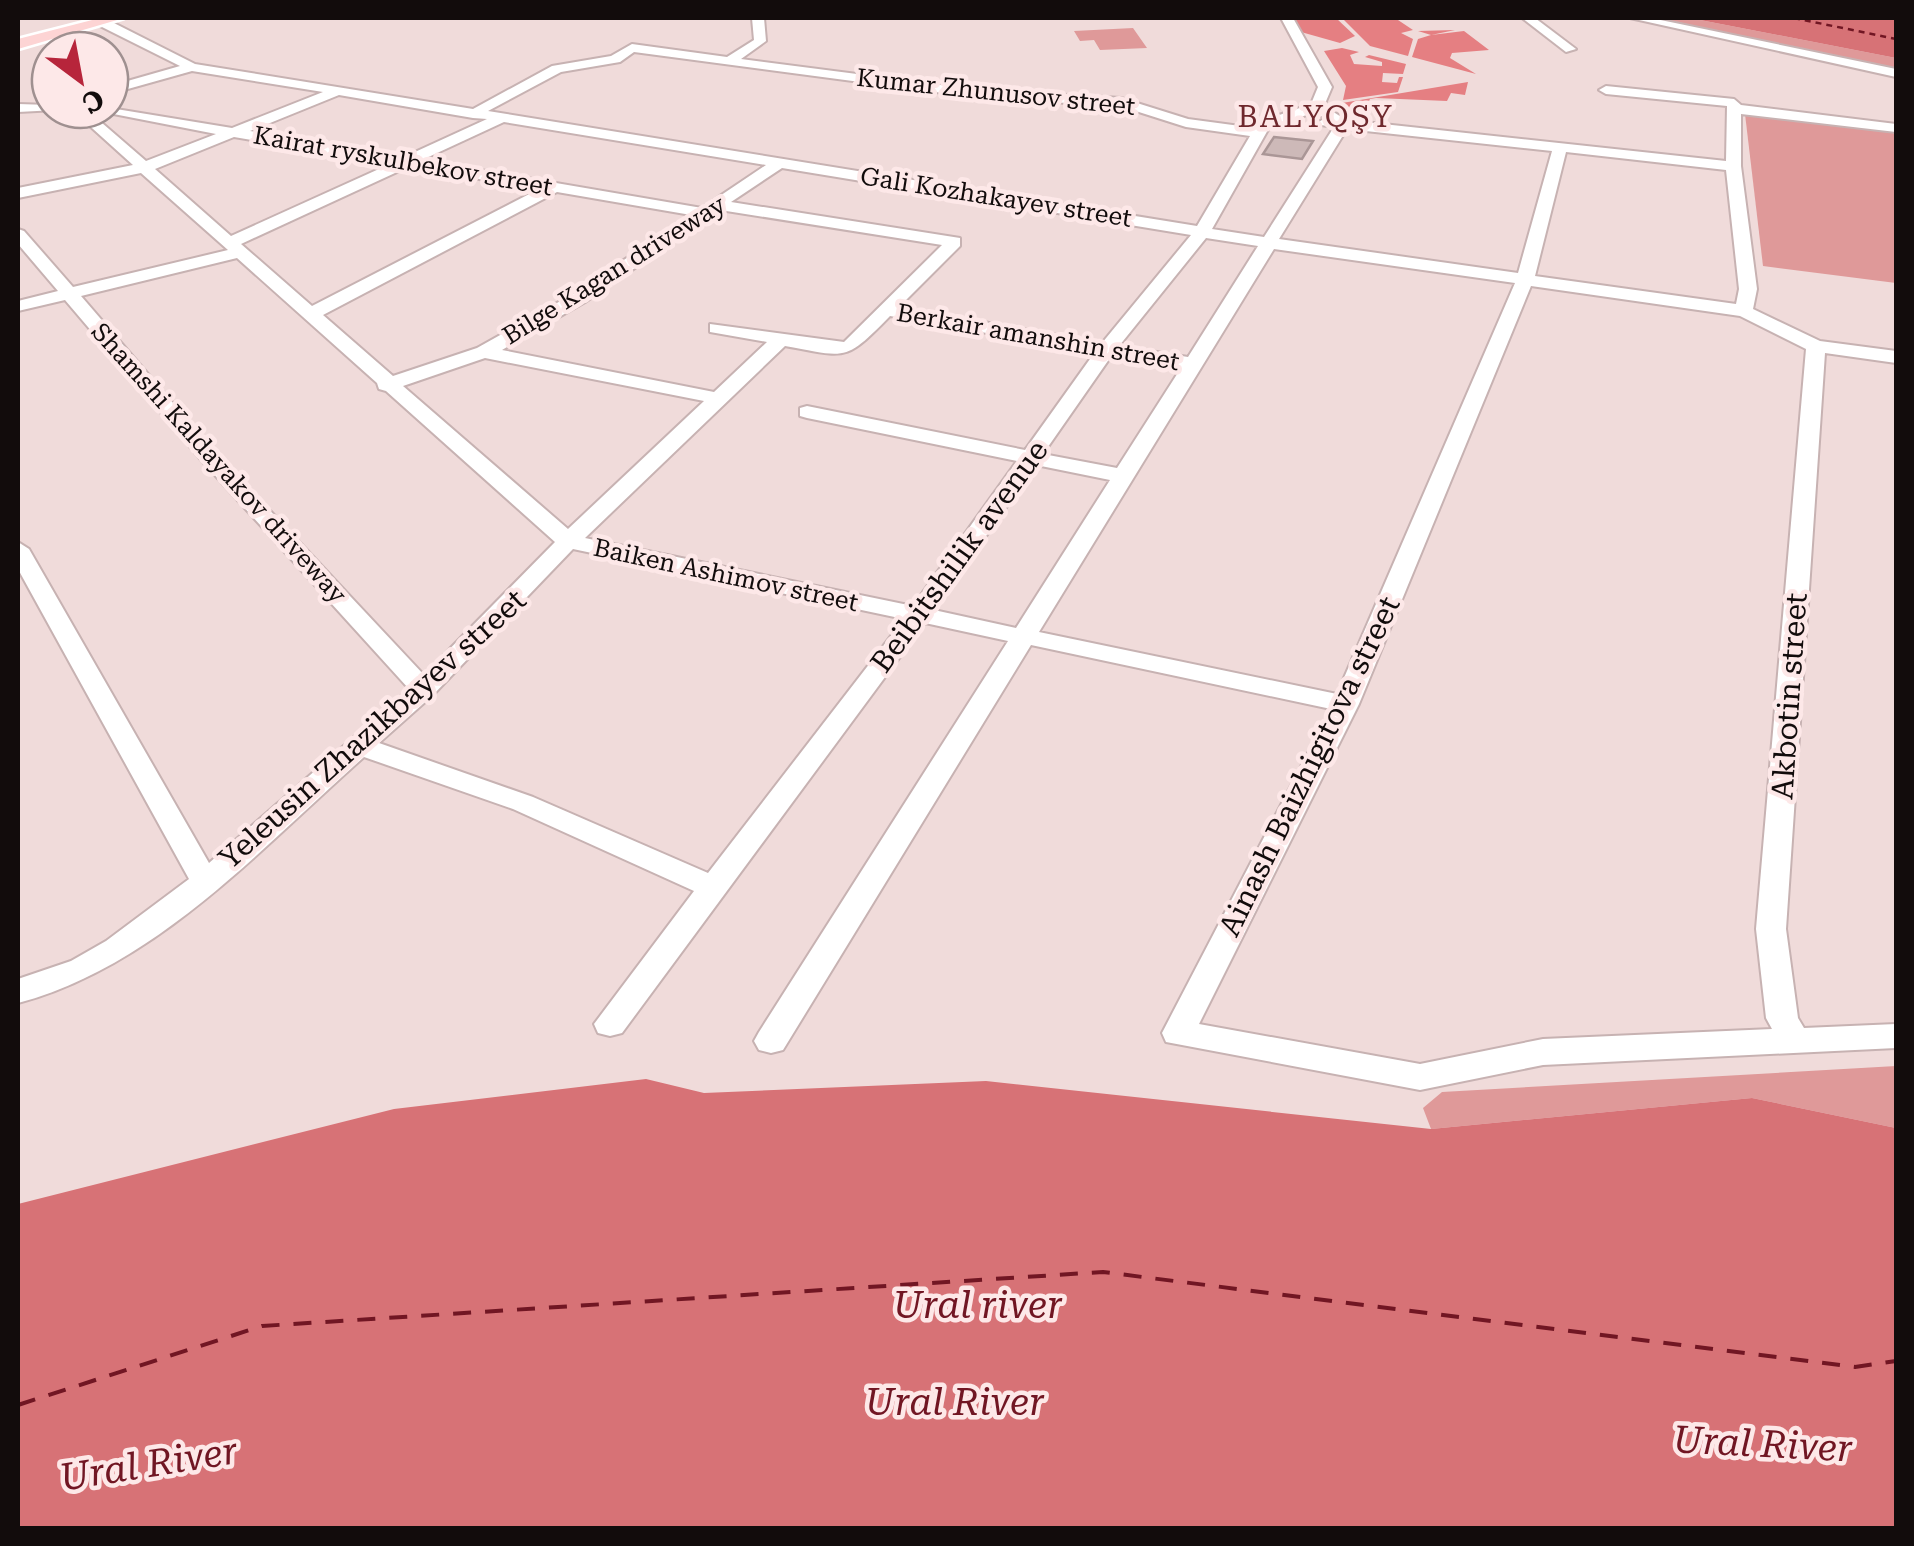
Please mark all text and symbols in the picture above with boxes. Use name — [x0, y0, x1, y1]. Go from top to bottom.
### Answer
north arrow — [30, 30, 130, 130]
street label: Kumar Zhunusov street — [855, 63, 1137, 121]
text: С — [76, 82, 110, 120]
district label: BALYQŞY — [1237, 99, 1395, 134]
street label: Kairat ryskulbekov street — [251, 120, 555, 202]
street label: Gali Kozhakayev street — [858, 161, 1134, 233]
street label: Bilge Kagan driveway — [497, 189, 731, 350]
street label: Berkair amanshin street — [894, 298, 1182, 376]
street label: Shamshi Kaldayakov driveway — [86, 317, 353, 609]
street label: Beibitshilik avenue — [863, 433, 1055, 679]
street label: Baiken Ashimov street — [591, 533, 861, 617]
street label: Yeleusin Zhazikbayev street — [211, 582, 533, 876]
street label: Ainash Baizhigitova street — [1211, 590, 1407, 942]
street label: Akbotin street — [1764, 592, 1814, 800]
water label: Ural river — [893, 1283, 1063, 1327]
water label: Ural River — [865, 1380, 1045, 1424]
water label: Ural River — [1672, 1417, 1854, 1471]
water label: Ural River — [57, 1428, 241, 1500]

